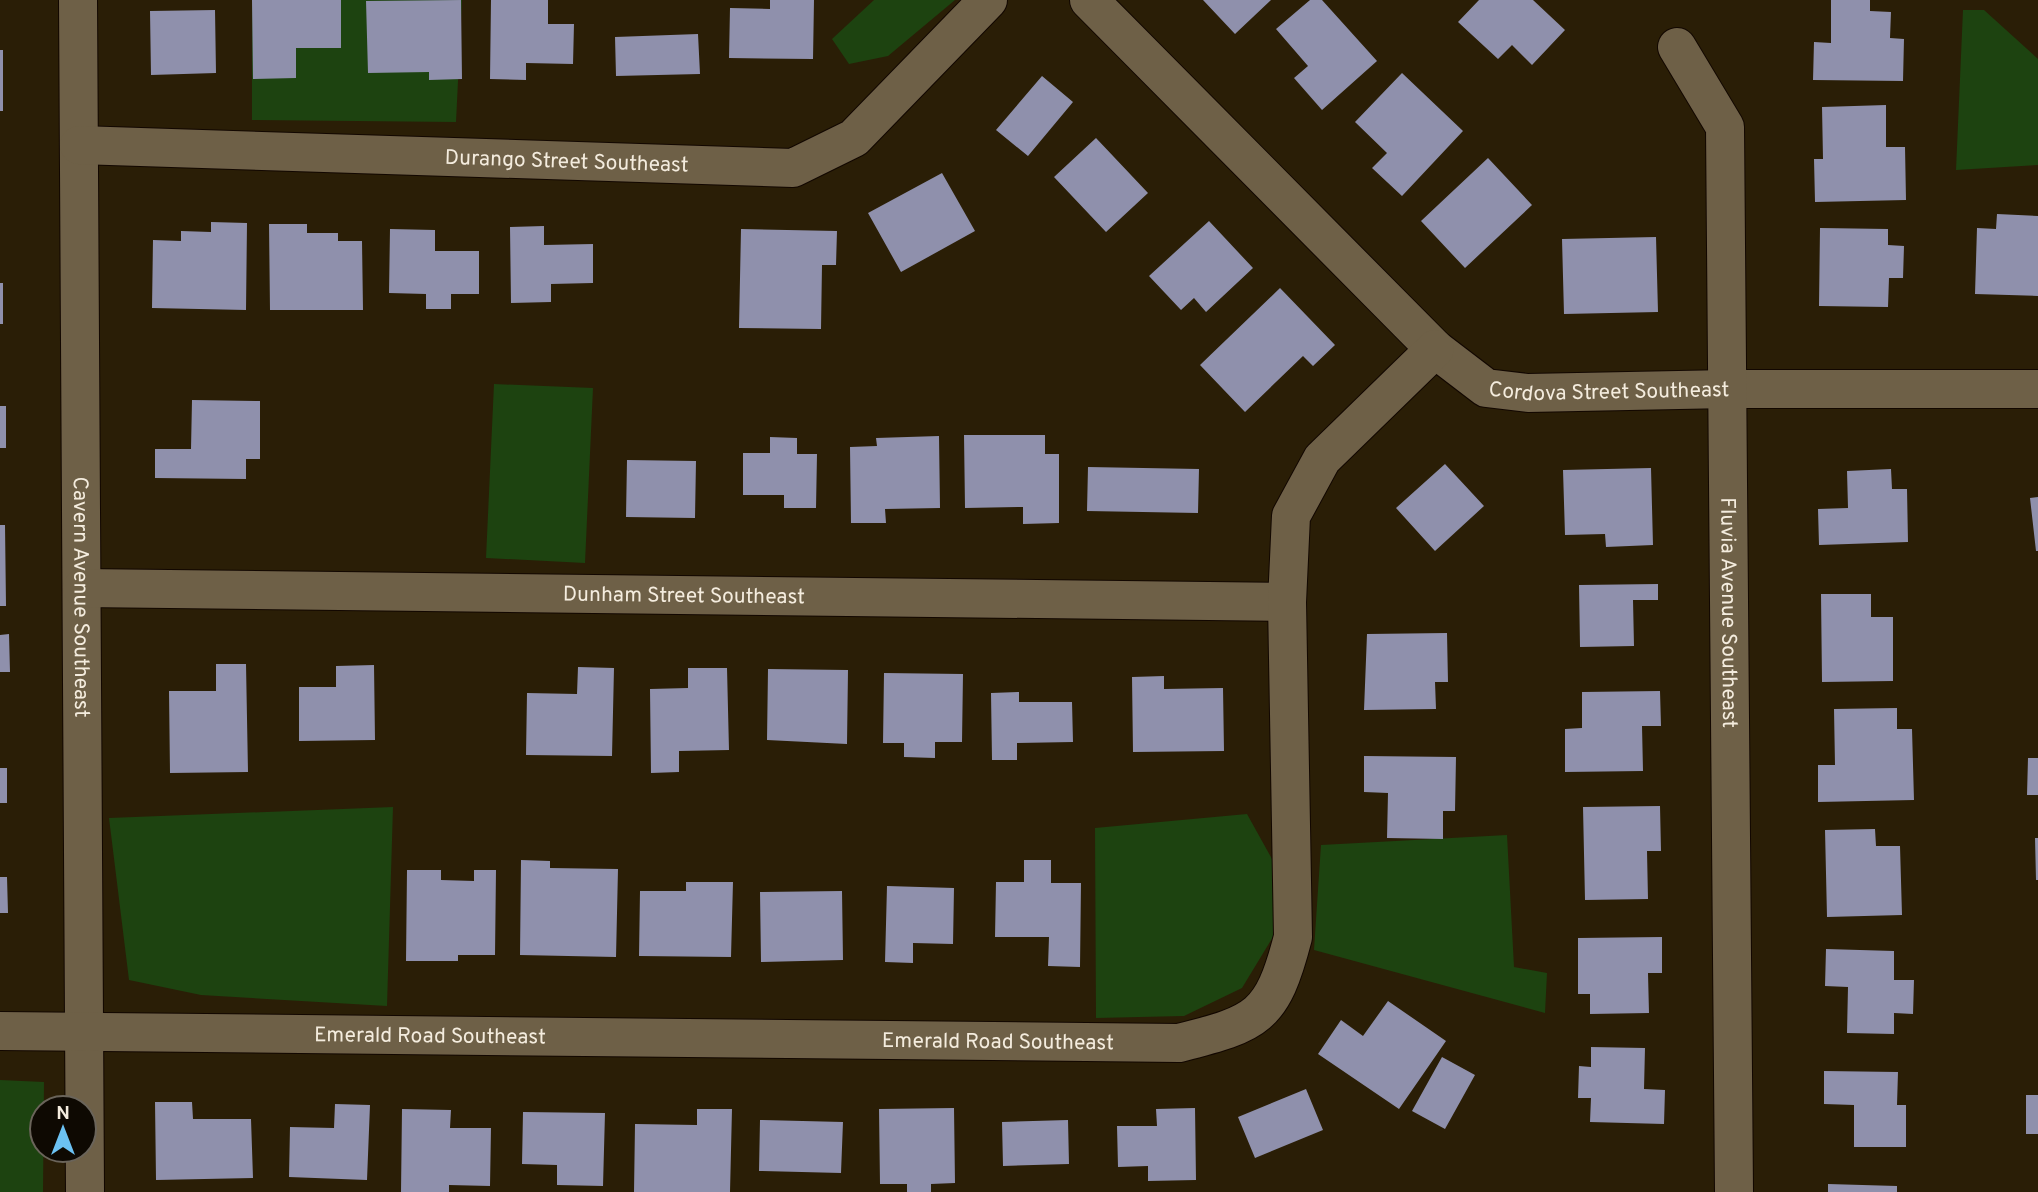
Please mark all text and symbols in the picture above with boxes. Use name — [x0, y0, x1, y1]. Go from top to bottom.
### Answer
street label: Durango Street Southeast — [444, 145, 689, 180]
street label: Cordova Street Southeast — [1487, 376, 1730, 409]
street label: Cavern Avenue Southeast — [66, 476, 94, 718]
street label: Fluvia Avenue Southeast — [1713, 497, 1742, 728]
street label: Dunham Street Southeast — [563, 582, 805, 611]
street label: Emerald Road Southeast — [314, 1022, 546, 1052]
street label: Emerald Road Southeast — [882, 1028, 1114, 1057]
north arrow — [28, 1094, 98, 1164]
text: N — [56, 1102, 70, 1126]

